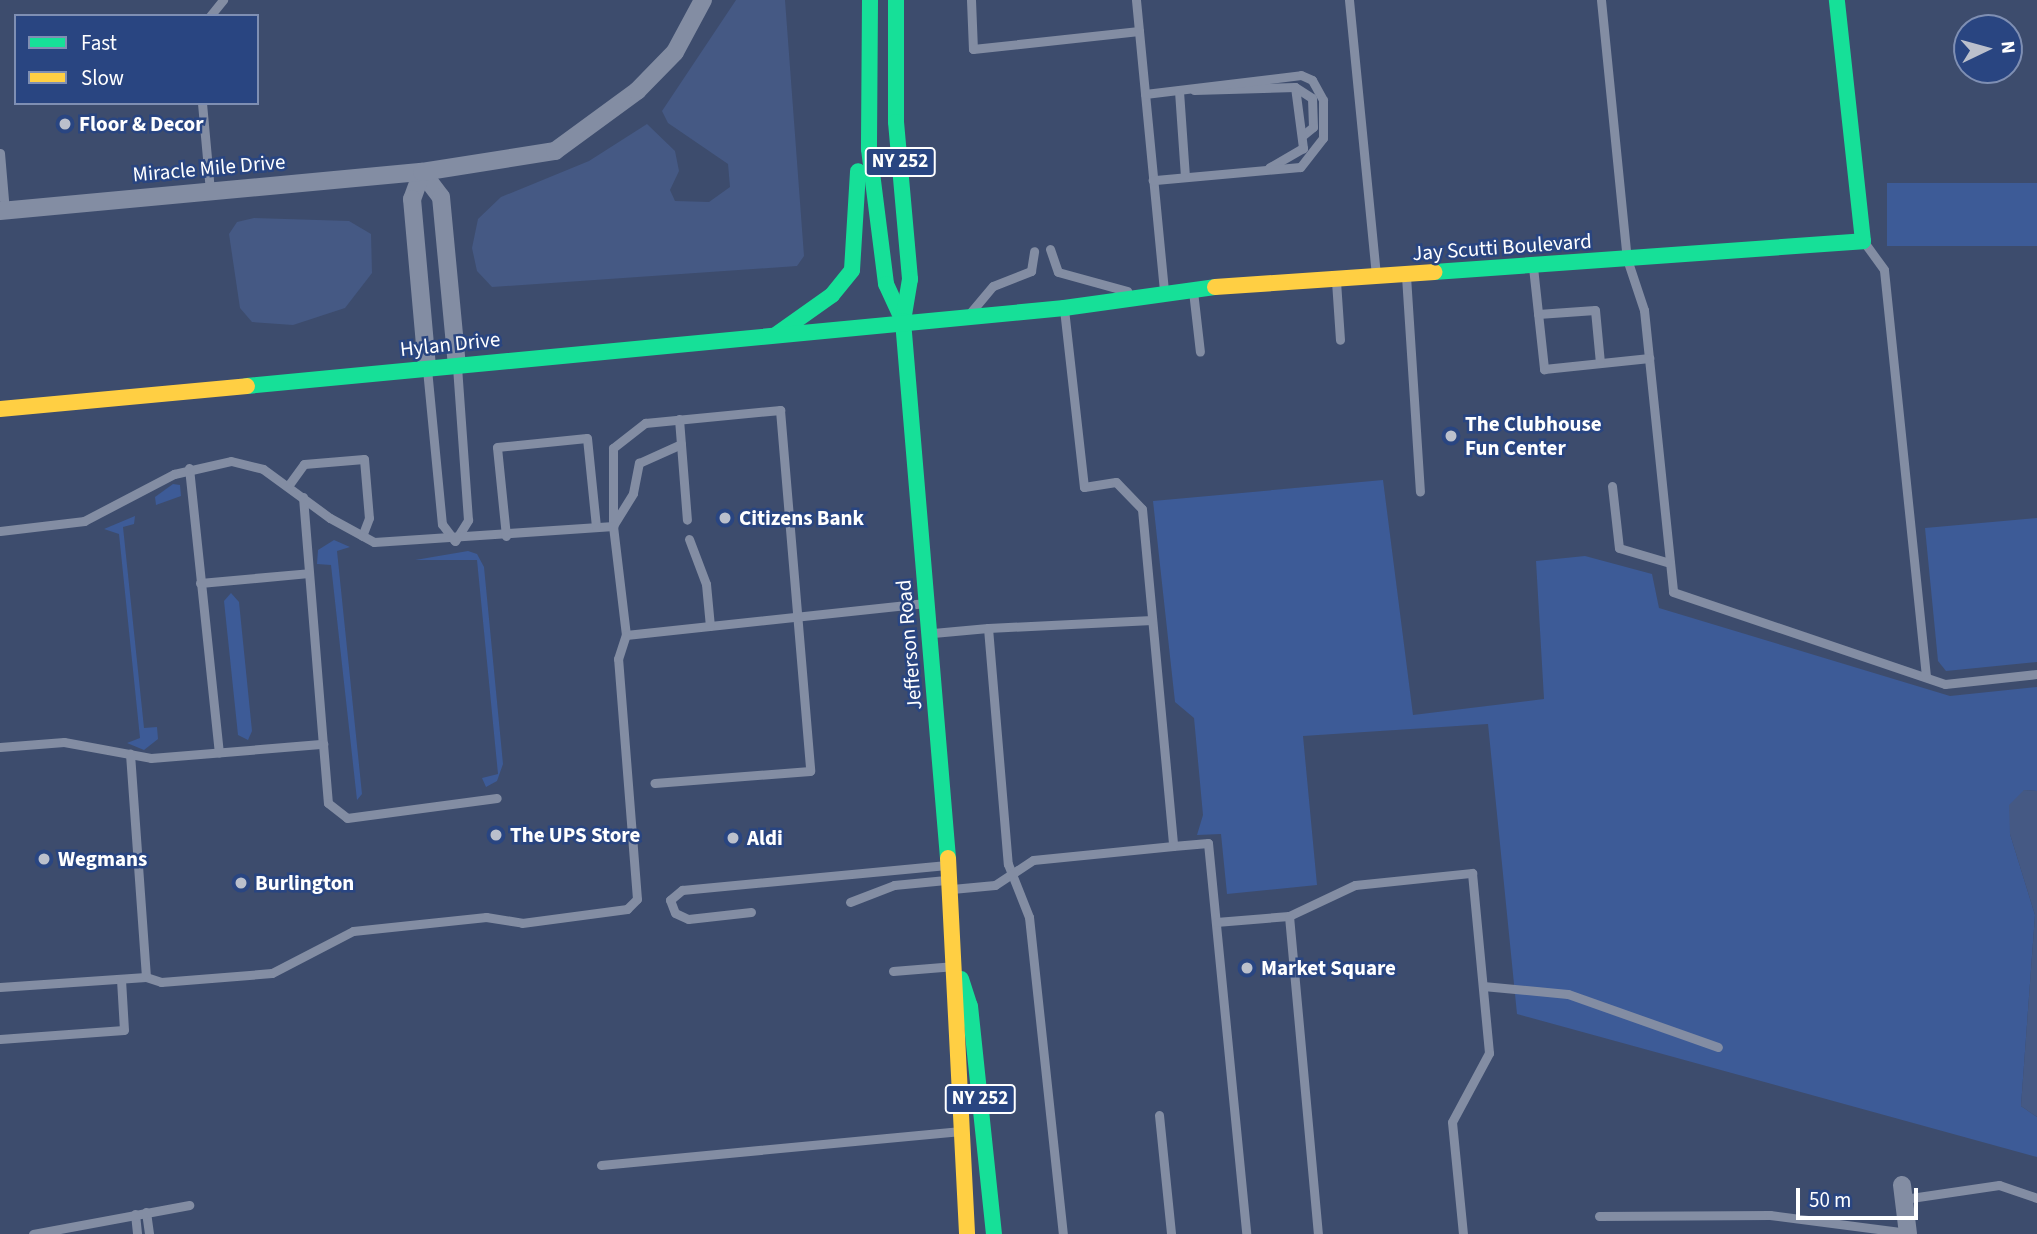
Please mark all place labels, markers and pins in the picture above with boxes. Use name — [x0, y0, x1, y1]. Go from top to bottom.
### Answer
place label: Floor & Decor — [79, 111, 204, 137]
marker: Floor & Decor — [57, 116, 73, 132]
place label: The Clubhouse Fun Center — [1465, 411, 1602, 461]
marker: The Clubhouse Fun Center — [1443, 428, 1459, 444]
place label: Citizens Bank — [739, 505, 864, 531]
marker: Citizens Bank — [717, 510, 733, 526]
place label: The UPS Store — [510, 822, 640, 848]
place label: Aldi — [747, 825, 783, 851]
marker: The UPS Store — [488, 827, 504, 843]
marker: Aldi — [725, 830, 741, 846]
place label: Wegmans — [58, 846, 147, 872]
marker: Wegmans — [36, 851, 52, 867]
place label: Burlington — [255, 870, 354, 896]
marker: Burlington — [233, 875, 249, 891]
place label: Market Square — [1261, 955, 1396, 981]
marker: Market Square — [1239, 960, 1255, 976]

